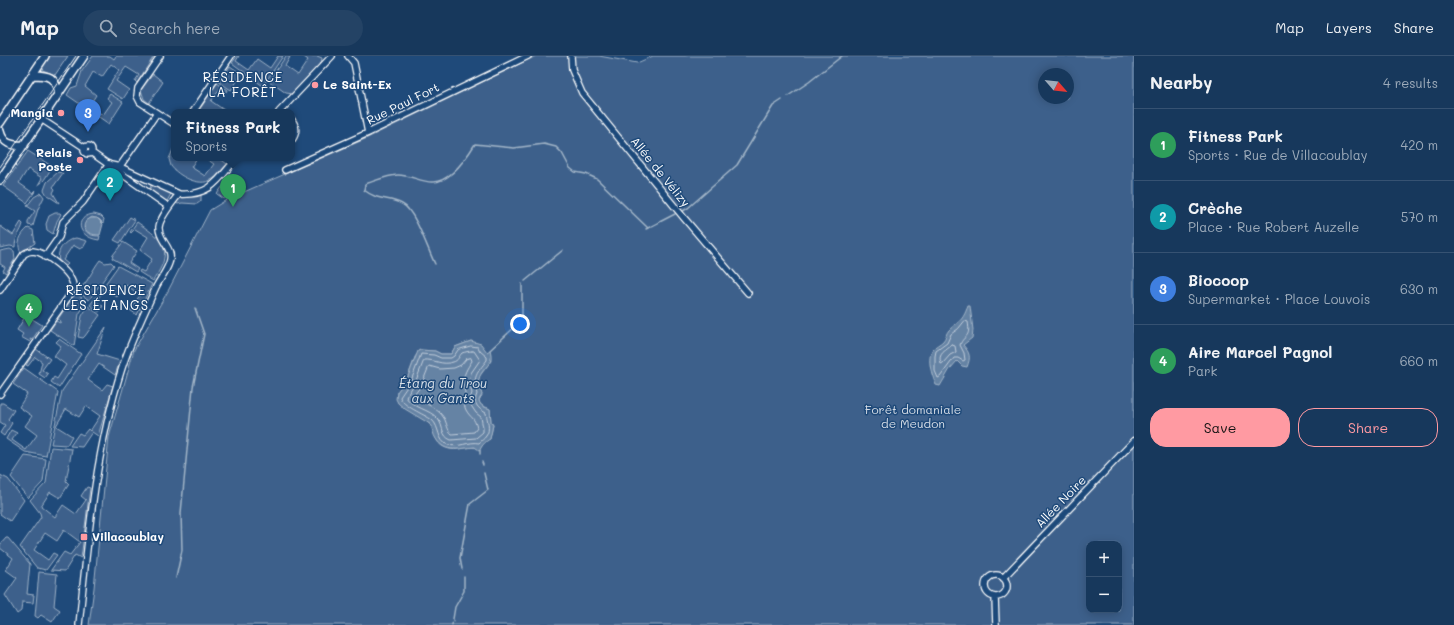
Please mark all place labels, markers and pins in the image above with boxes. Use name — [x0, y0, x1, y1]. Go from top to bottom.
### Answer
place label: Le Saint-Ex — [323, 76, 392, 92]
marker: Le Saint-Ex — [310, 80, 320, 90]
pin: 3 — [75, 99, 101, 132]
place label: Mangia — [10, 104, 53, 120]
marker: Mangia — [56, 108, 66, 118]
place label: Relais Poste — [36, 144, 72, 174]
marker: Relais Poste — [75, 155, 85, 165]
pin: 2 — [97, 168, 123, 201]
pin: 1 — [220, 174, 246, 207]
pin: 4 — [16, 294, 42, 327]
place label: Villacoublay — [92, 528, 164, 544]
marker: Villacoublay — [79, 532, 89, 542]

